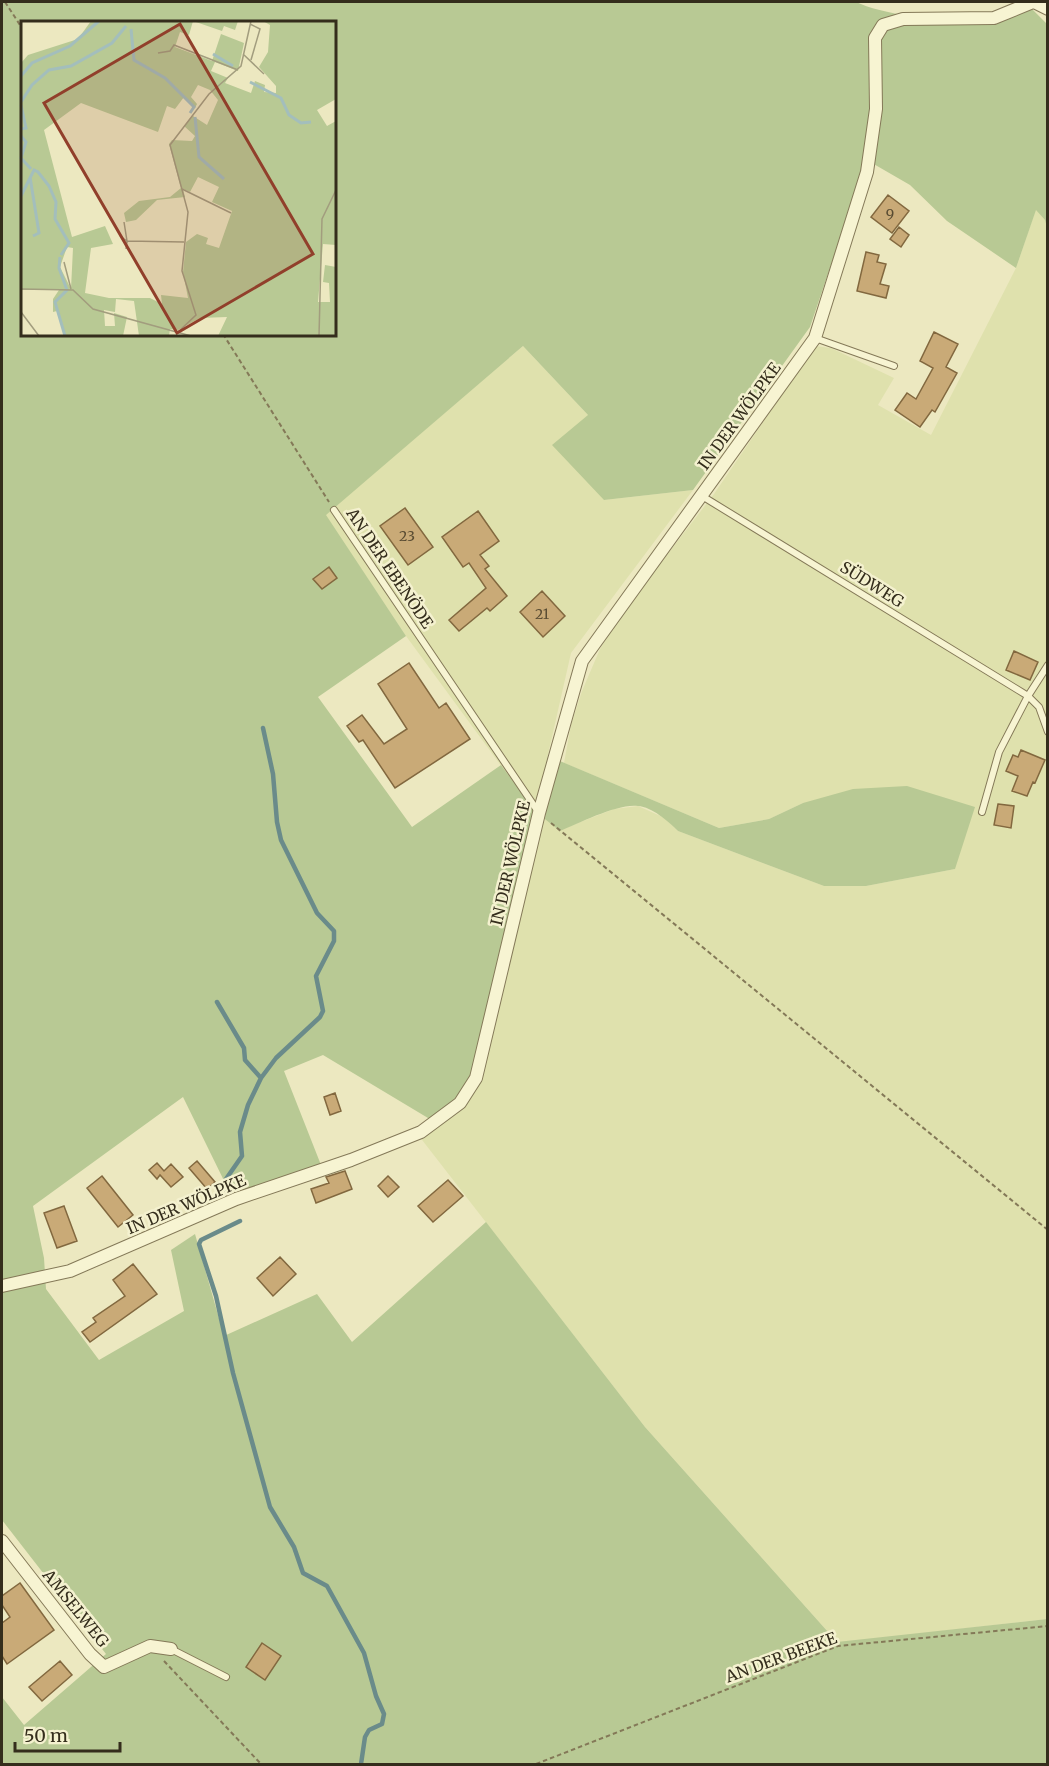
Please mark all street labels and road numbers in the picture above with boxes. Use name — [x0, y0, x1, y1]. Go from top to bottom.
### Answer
street label: IN DER WÖLPKE — [693, 358, 785, 474]
street label: AN DER EBENÖDE — [342, 503, 438, 633]
street label: SÜDWEG — [837, 557, 908, 612]
street label: IN DER WÖLPKE — [486, 798, 534, 927]
street label: IN DER WÖLPKE — [123, 1170, 249, 1238]
street label: AMSELWEG — [38, 1565, 114, 1651]
street label: AN DER BEEKE — [722, 1627, 840, 1687]

